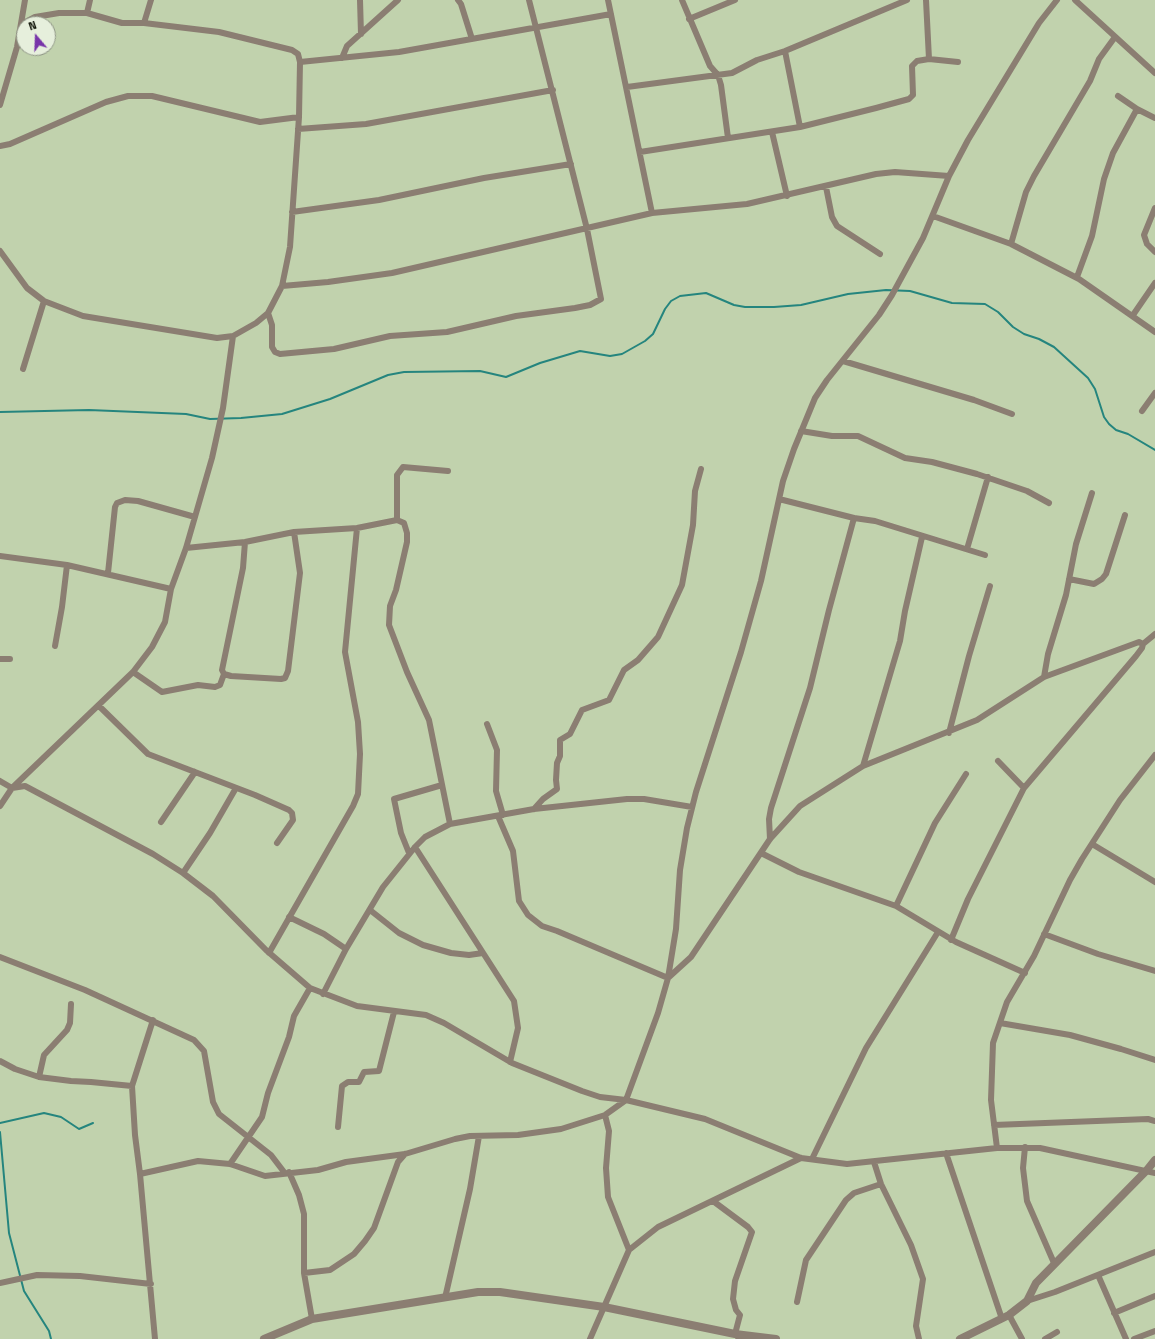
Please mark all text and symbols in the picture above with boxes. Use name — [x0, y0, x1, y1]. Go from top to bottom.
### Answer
north arrow — [16, 16, 56, 56]
text: N — [26, 17, 39, 34]

